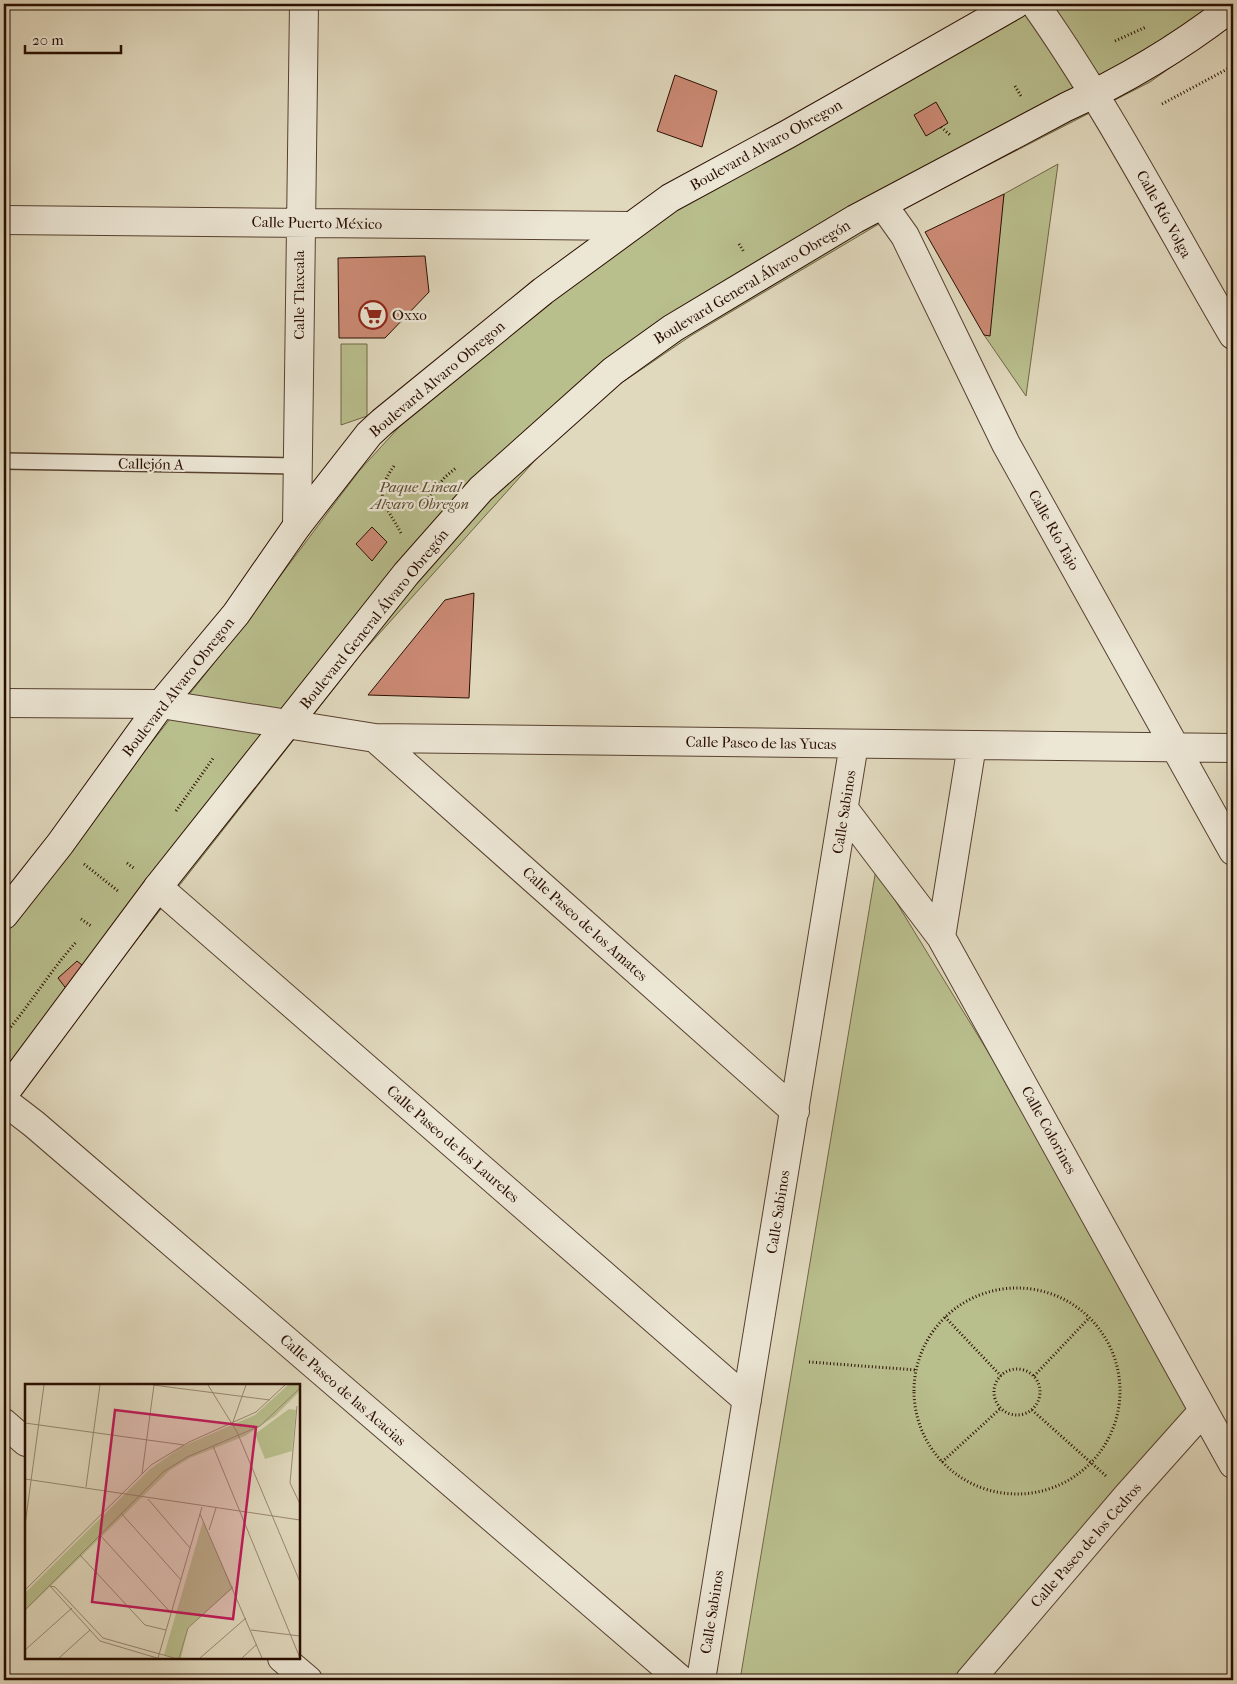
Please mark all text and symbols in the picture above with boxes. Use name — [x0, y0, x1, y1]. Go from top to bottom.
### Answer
scale bar — [25, 22, 121, 54]
text: 20 m — [32, 31, 64, 49]
street label: Boulevard Alvaro Obregon — [687, 95, 846, 194]
street label: Calle Río Volga — [1133, 167, 1196, 262]
street label: Calle Puerto México — [252, 213, 383, 233]
street label: Boulevard General Álvaro Obregón — [650, 216, 854, 348]
street label: Calle Tlaxcala — [290, 249, 308, 340]
supermarket icon: Oxxo — [358, 300, 388, 330]
place label: Oxxo — [392, 306, 427, 324]
street label: Boulevard Alvaro Obregon — [366, 317, 509, 441]
street label: Callejón A — [118, 454, 184, 474]
park label: Paque Lineal Alvaro Obregon — [369, 478, 469, 513]
street label: Calle Río Tajo — [1025, 487, 1084, 574]
street label: Boulevard General Álvaro Obregón — [296, 525, 452, 713]
street label: Boulevard Alvaro Obregon — [118, 614, 238, 760]
street label: Calle Paseo de las Yucas — [685, 733, 837, 753]
street label: Calle Sabinos — [829, 768, 860, 855]
street label: Calle Paseo de los Amates — [519, 863, 652, 985]
street label: Calle Paseo de los Laureles — [383, 1082, 523, 1207]
street label: Calle Colorines — [1018, 1083, 1081, 1177]
street label: Calle Sabinos — [763, 1168, 794, 1255]
street label: Calle Paseo de las Acacias — [276, 1330, 410, 1450]
inset map — [25, 1384, 300, 1659]
street label: Calle Paseo de los Cedros — [1027, 1478, 1146, 1611]
street label: Calle Sabinos — [697, 1568, 728, 1655]

